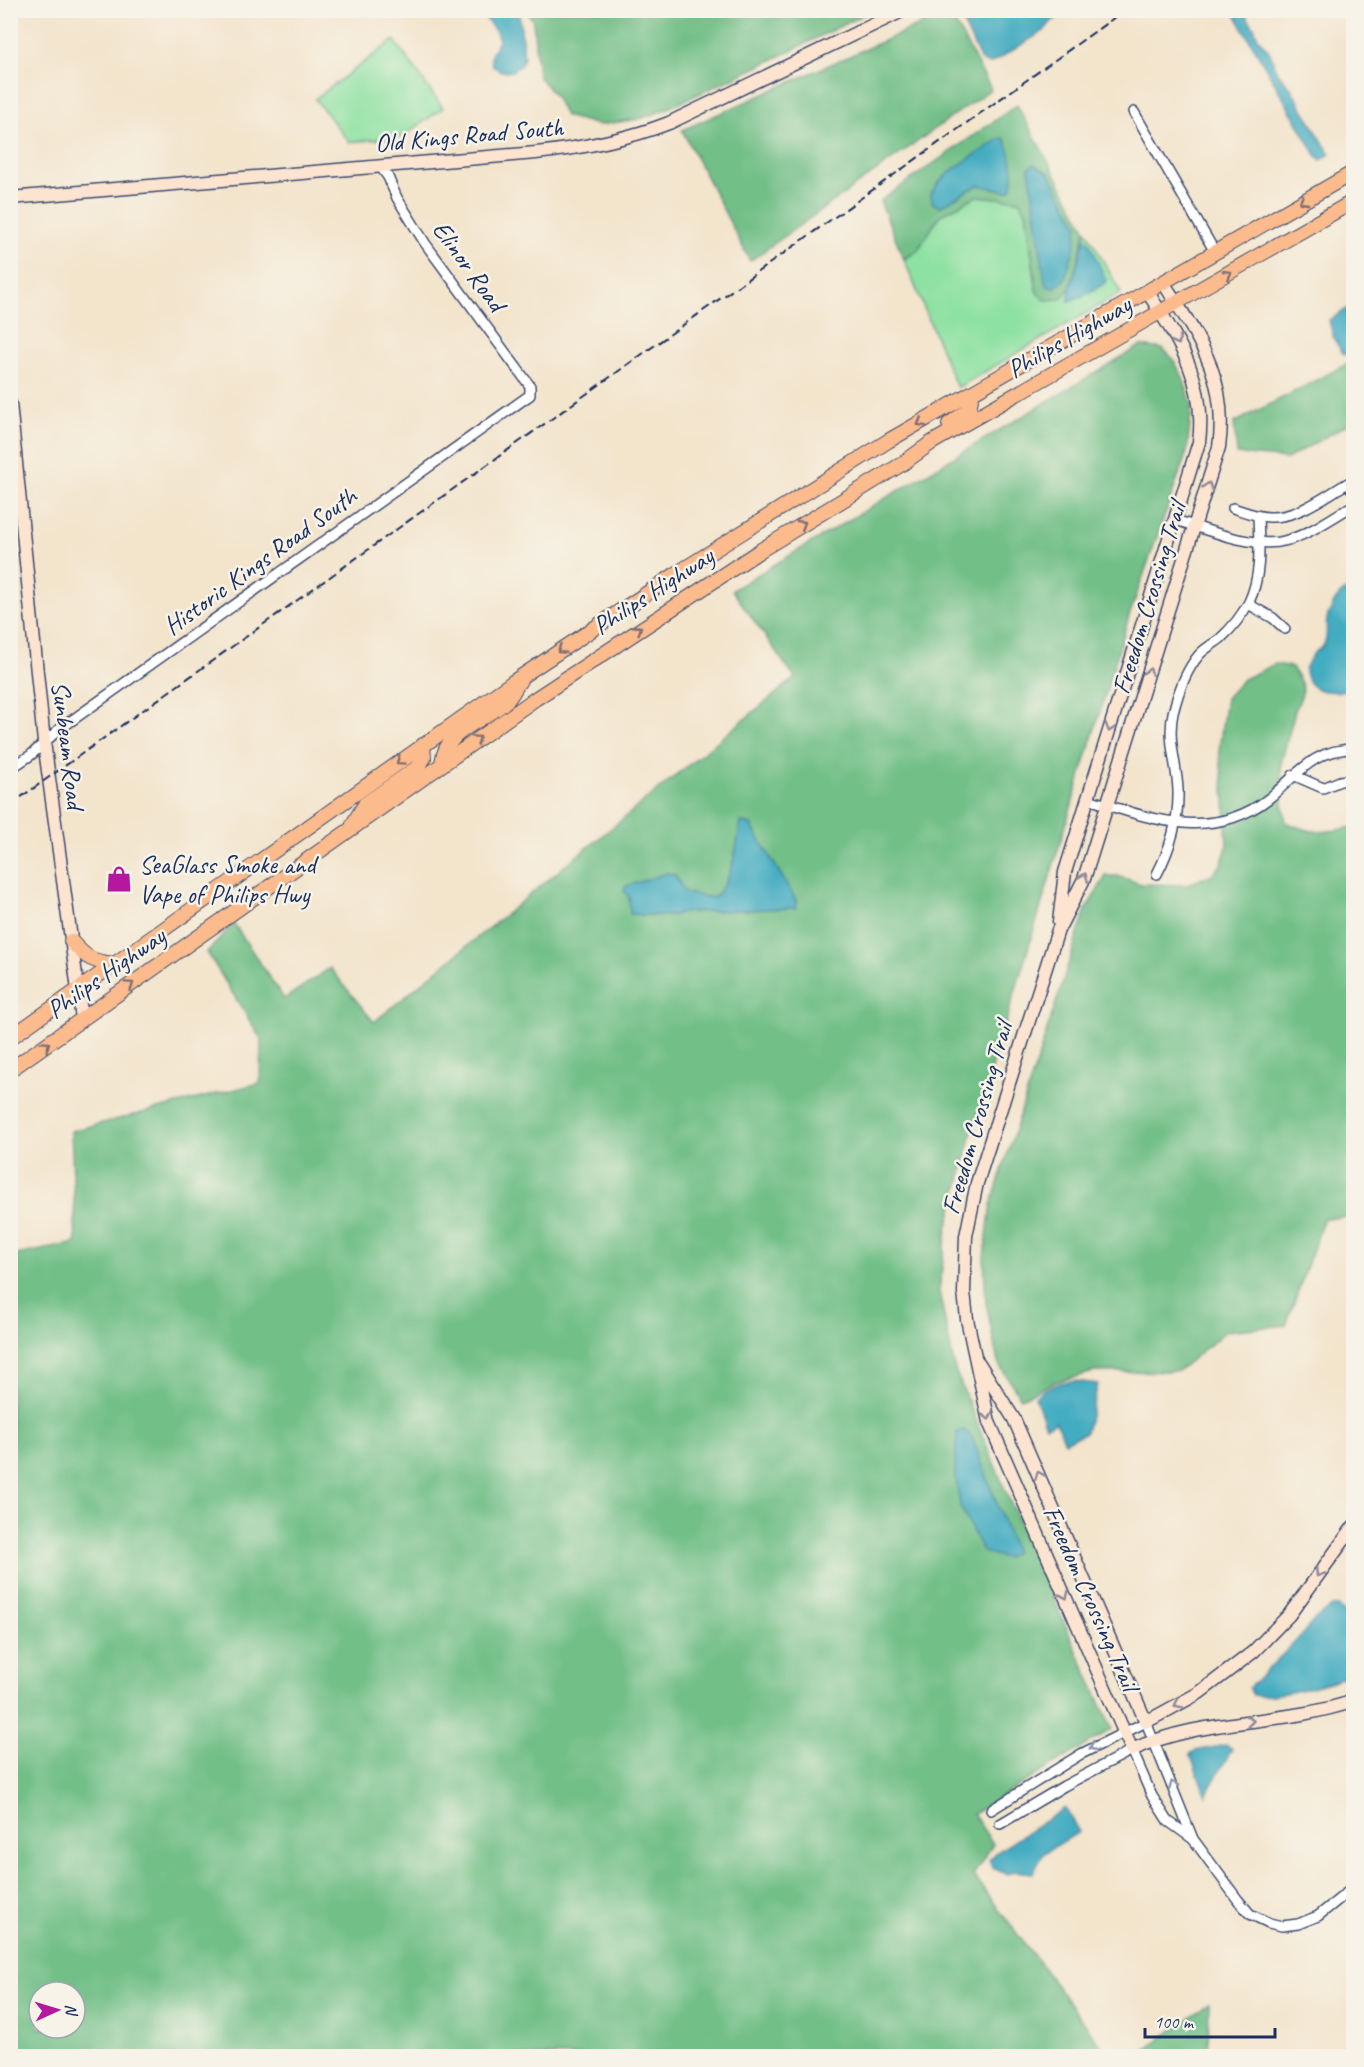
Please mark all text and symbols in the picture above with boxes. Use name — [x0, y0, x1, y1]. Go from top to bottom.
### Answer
street label: Old Kings Road South — [373, 110, 566, 160]
one-way arrow — [1299, 194, 1309, 205]
street label: Elinor Road — [425, 214, 515, 321]
one-way arrow — [1221, 270, 1232, 282]
street label: Philips Highway — [1001, 287, 1139, 386]
one-way arrow — [1169, 335, 1181, 346]
one-way arrow — [917, 416, 927, 427]
street label: Historic Kings Road South — [157, 479, 365, 642]
one-way arrow — [1200, 481, 1213, 492]
street label: Freedom Crossing Trail — [1104, 494, 1195, 698]
one-way arrow — [796, 521, 807, 532]
street label: Philips Highway — [586, 539, 722, 642]
one-way arrow — [632, 625, 642, 637]
one-way arrow — [556, 643, 567, 654]
one-way arrow — [1142, 667, 1154, 678]
street label: Sunbeam Road — [44, 679, 93, 814]
one-way arrow — [1105, 722, 1117, 733]
one-way arrow — [470, 735, 481, 746]
one-way arrow — [396, 754, 407, 765]
place label: SeaGlass Smoke and Vape of Philips Hwy — [139, 848, 319, 911]
shop icon: SeaGlass Smoke and Vape of Philips Hwy — [104, 864, 134, 894]
one-way arrow — [1077, 873, 1089, 884]
street label: Philips Highway — [40, 919, 174, 1026]
one-way arrow — [123, 982, 134, 993]
street label: Freedom Crossing Trail — [934, 1014, 1021, 1218]
one-way arrow — [40, 1041, 51, 1052]
one-way arrow — [981, 1410, 993, 1421]
one-way arrow — [1034, 1471, 1046, 1482]
street label: Freedom Crossing Trail — [1036, 1501, 1148, 1700]
one-way arrow — [1315, 1567, 1327, 1577]
one-way arrow — [1057, 1589, 1069, 1600]
one-way arrow — [1173, 1696, 1184, 1708]
one-way arrow — [1245, 1715, 1254, 1727]
one-way arrow — [1089, 1740, 1100, 1752]
one-way arrow — [1168, 1780, 1180, 1791]
north arrow — [27, 1980, 87, 2040]
scale bar — [1145, 2001, 1276, 2039]
text: N — [61, 2003, 82, 2018]
text: 100 m — [1154, 2011, 1195, 2033]

